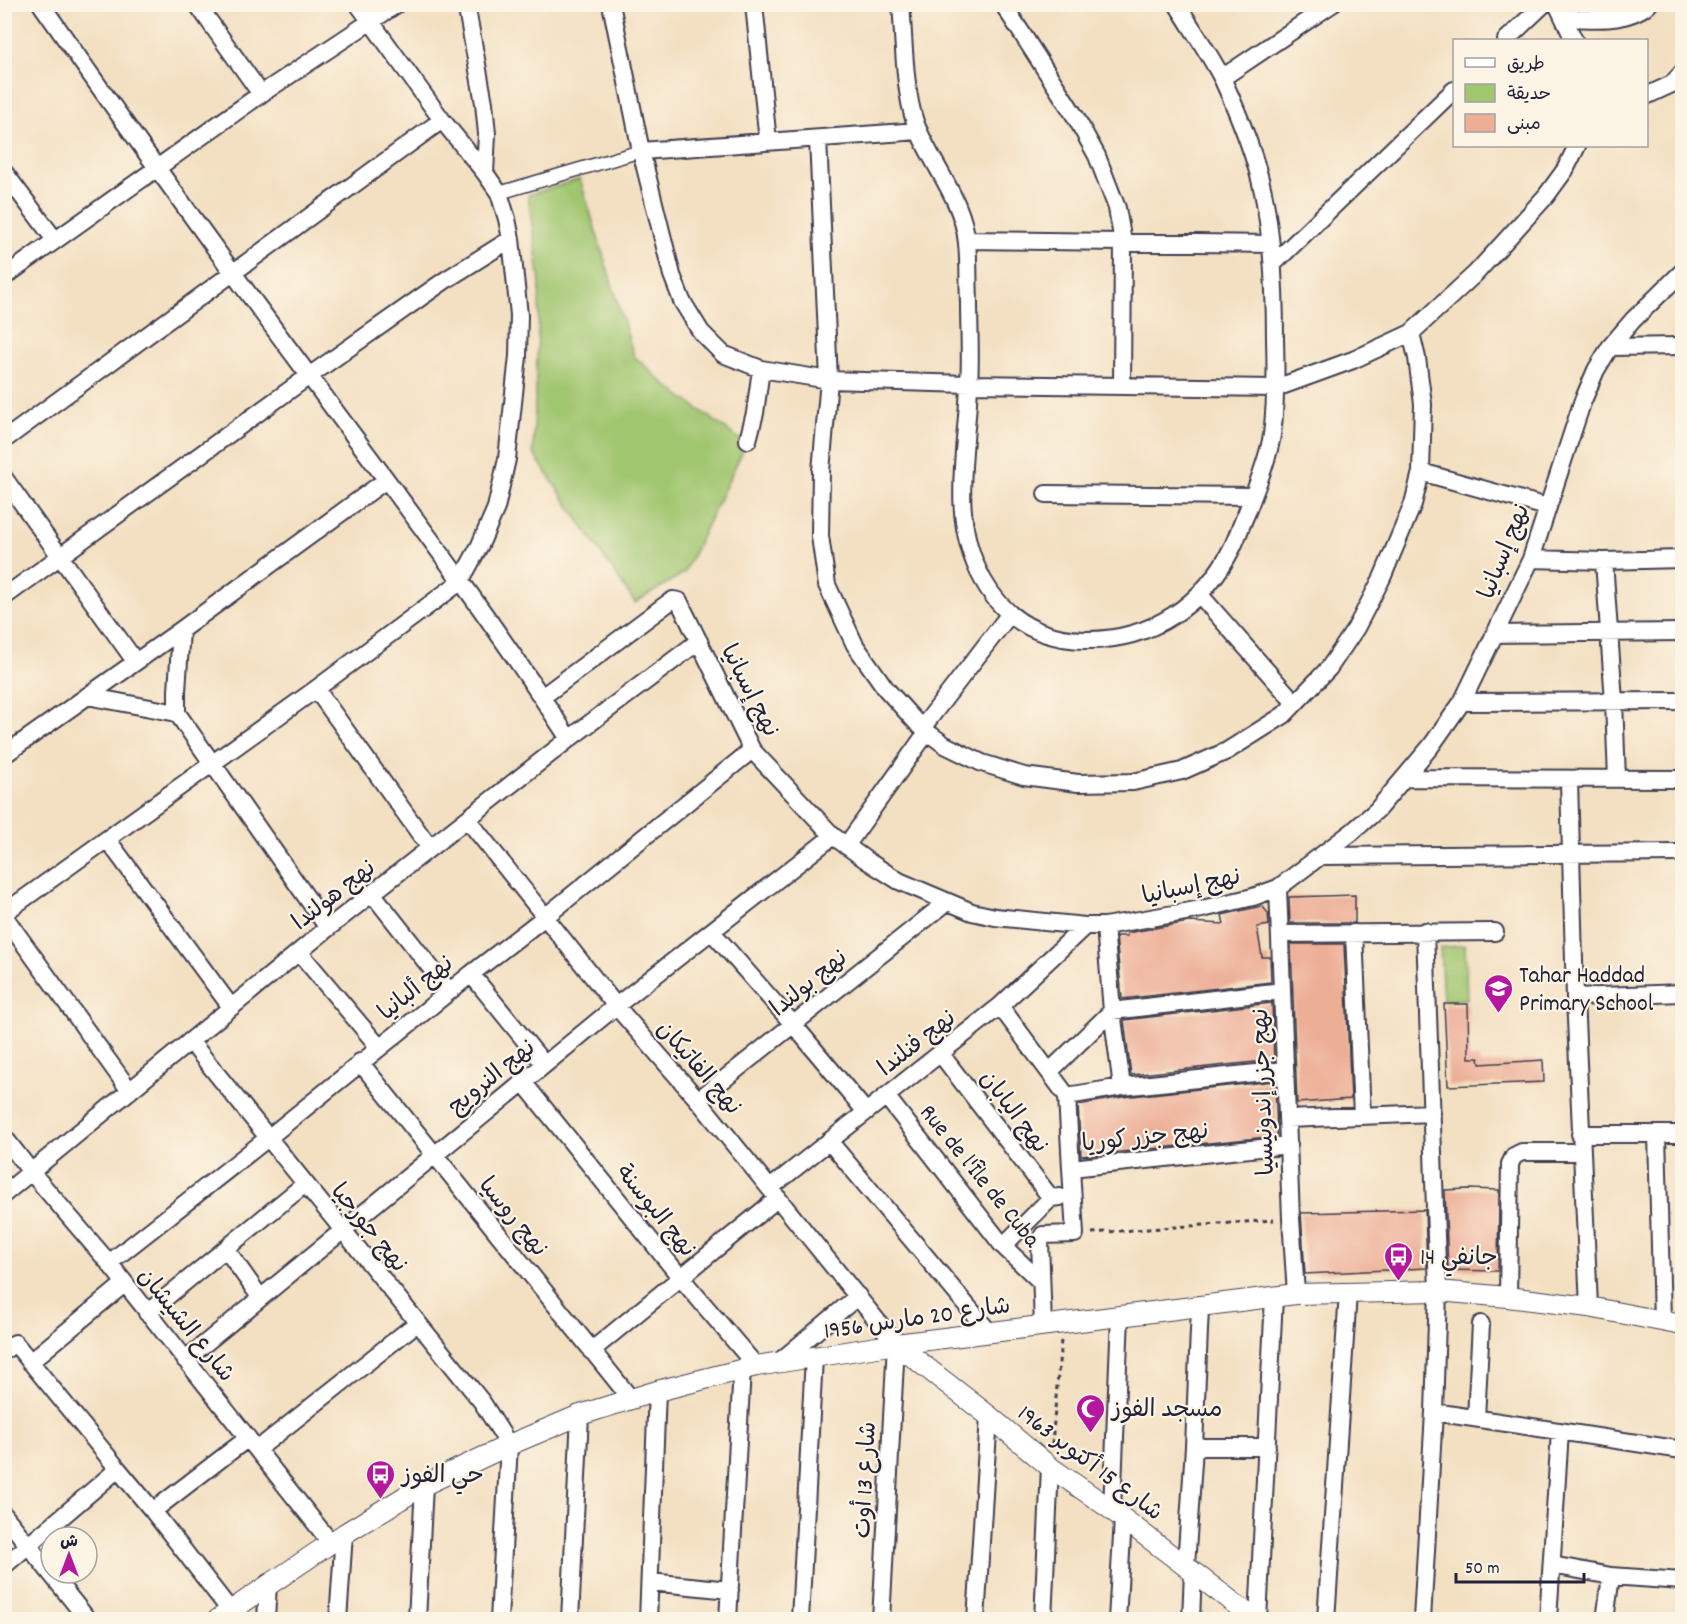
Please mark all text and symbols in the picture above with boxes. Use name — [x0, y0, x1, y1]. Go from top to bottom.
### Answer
legend — [1453, 39, 1648, 147]
text: طريق — [1507, 53, 1545, 78]
text: حديقة — [1507, 83, 1551, 108]
text: مبنى — [1507, 113, 1541, 138]
street label: نهج إسبانيا — [1471, 499, 1540, 605]
street label: نهج إسبانيا — [710, 639, 786, 744]
street label: نهج هولندا — [286, 853, 384, 940]
street label: نهج إسبانيا — [1139, 861, 1244, 915]
street label: نهج بولندا — [764, 943, 856, 1026]
street label: نهج ألبانيا — [371, 948, 462, 1030]
place label: Tahar Haddad Primary School — [1519, 960, 1654, 1022]
school or university icon: Tahar Haddad Primary School — [1482, 972, 1514, 1014]
street label: نهج فنلندا — [871, 1003, 964, 1086]
street label: نهج جزر إندونيسيا — [1245, 1008, 1285, 1176]
street label: نهج الفاتيكان — [647, 1014, 748, 1124]
street label: نهج النرويج — [442, 1032, 544, 1124]
street label: نهج اليابان — [970, 1064, 1055, 1162]
street label: Rue de l'Île de Cuba — [910, 1098, 1048, 1256]
street label: نهج جزر كوريا — [1080, 1115, 1210, 1163]
street label: نهج البوسنة — [606, 1158, 703, 1266]
street label: نهج روسيا — [469, 1171, 554, 1265]
street label: نهج جورجيا — [321, 1177, 414, 1281]
bus stop icon: 14 جانفي — [1383, 1240, 1415, 1282]
place label: 14 جانفي — [1420, 1242, 1498, 1277]
street label: شارع الشيشان — [128, 1261, 242, 1390]
street label: شارع 20 مارس 1956 — [822, 1290, 1013, 1350]
mosque icon: مسجد الفوز — [1075, 1392, 1107, 1434]
place label: مسجد الفوز — [1110, 1394, 1223, 1428]
street label: شارع 15 أكتوبر 1963 — [1009, 1398, 1170, 1530]
street label: شارع 13 أوت — [846, 1421, 887, 1539]
bus stop icon: حي الفوز — [365, 1458, 397, 1500]
place label: حي الفوز — [400, 1460, 484, 1495]
north arrow — [39, 1525, 99, 1585]
text: ش — [60, 1531, 78, 1554]
scale bar — [1456, 1546, 1584, 1584]
text: 50 m — [1465, 1557, 1500, 1582]

